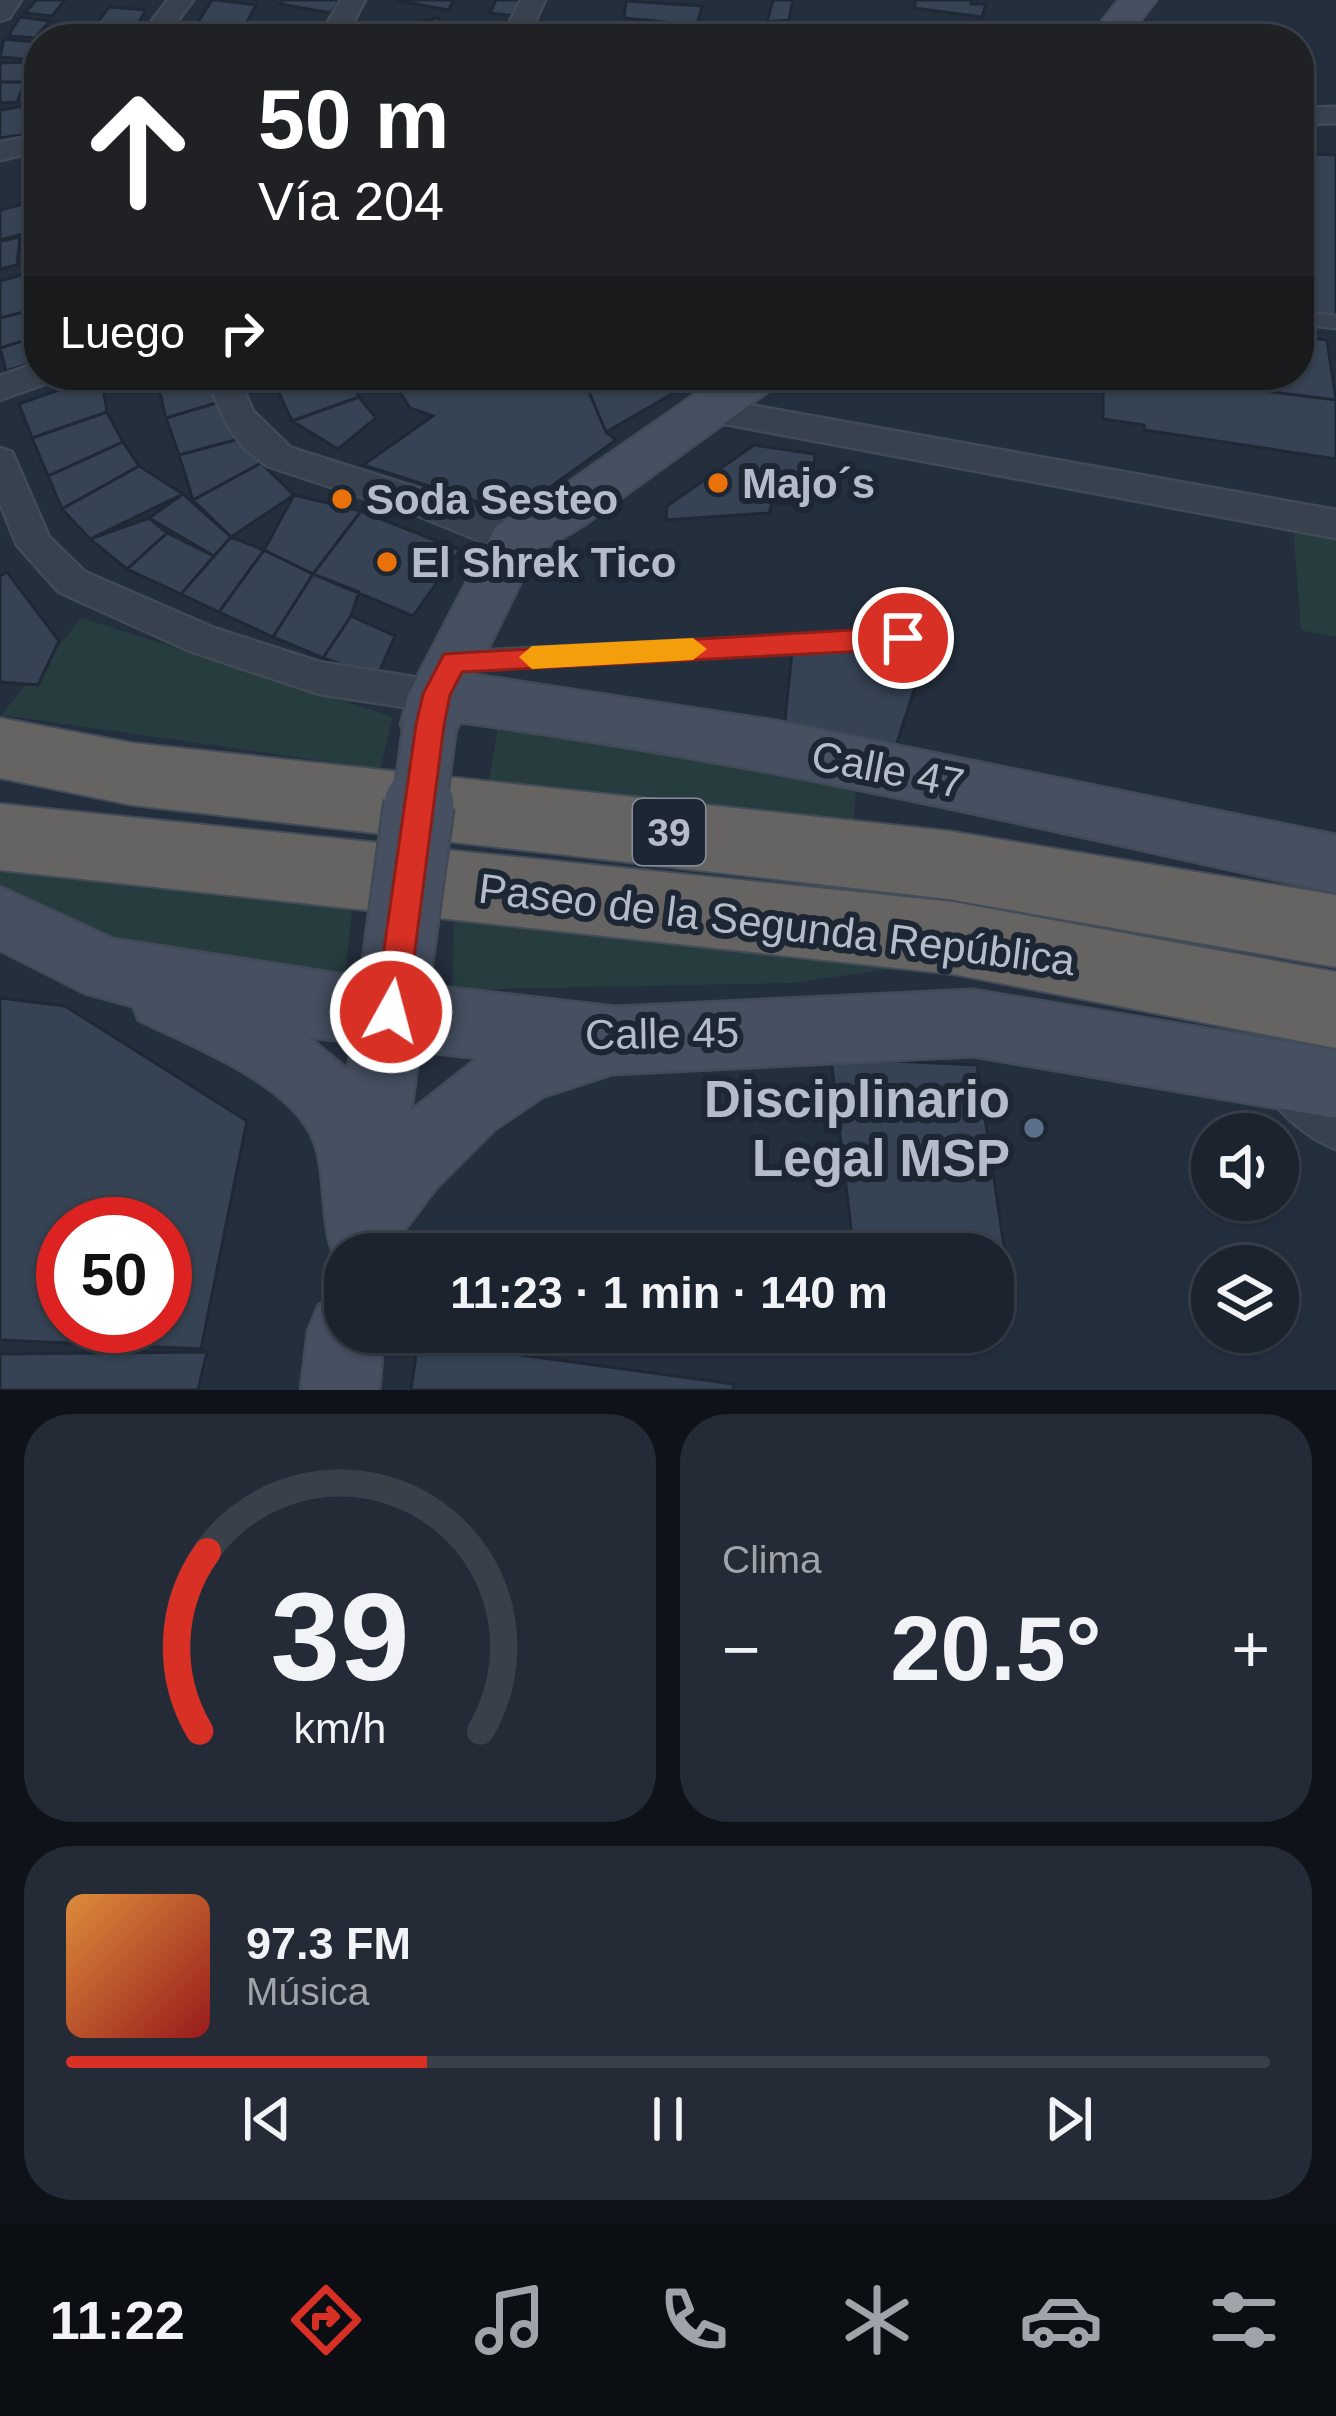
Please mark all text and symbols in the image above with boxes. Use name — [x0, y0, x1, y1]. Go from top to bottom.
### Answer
icon: ahead — [60, 72, 216, 228]
text: 50 m — [258, 72, 449, 166]
text: Vía 204 — [258, 171, 444, 231]
icon: right — [209, 300, 275, 366]
text: Luego — [60, 307, 185, 358]
place label: Majo´s — [742, 460, 875, 507]
marker: Majo´s — [705, 470, 731, 496]
place label: Soda Sesteo — [366, 476, 618, 523]
marker: Soda Sesteo — [329, 486, 355, 512]
place label: El Shrek Tico — [411, 539, 676, 586]
marker: El Shrek Tico — [374, 549, 400, 575]
pin — [852, 587, 954, 689]
icon: arrive — [870, 605, 936, 671]
street label: Calle 47 — [808, 732, 968, 807]
road number: 39 — [633, 799, 705, 865]
street label: Paseo de la Segunda República — [476, 865, 1078, 984]
position arrow — [328, 949, 454, 1075]
street label: Calle 45 — [585, 1009, 739, 1058]
place label: Disciplinario Legal MSP — [704, 1071, 1010, 1187]
map controls — [1191, 1113, 1299, 1353]
button: sound — [1191, 1113, 1299, 1221]
marker: Disciplinario Legal MSP — [1021, 1115, 1047, 1141]
speed limit sign: 50 — [36, 1197, 192, 1353]
button: layers — [1191, 1245, 1299, 1353]
text: 11:23 · 1 min · 140 m — [450, 1267, 888, 1318]
text: Clima — [722, 1538, 822, 1581]
text: 39 — [271, 1567, 409, 1706]
text: 20.5° — [890, 1599, 1102, 1699]
text: − — [722, 1612, 761, 1686]
text: + — [1231, 1612, 1270, 1686]
text: km/h — [294, 1704, 386, 1752]
text: 97.3 FM — [246, 1918, 411, 1969]
text: Música — [246, 1970, 370, 2013]
icon: previous — [234, 2086, 300, 2152]
icon: pause — [635, 2086, 701, 2152]
icon: next — [1036, 2086, 1102, 2152]
icon: directions — [284, 2278, 368, 2362]
icon: music — [468, 2278, 552, 2362]
icon: phone — [652, 2278, 736, 2362]
icon: climate — [835, 2278, 919, 2362]
icon: car — [1019, 2278, 1103, 2362]
icon: filters — [1202, 2278, 1286, 2362]
text: 11:22 — [50, 2290, 185, 2350]

